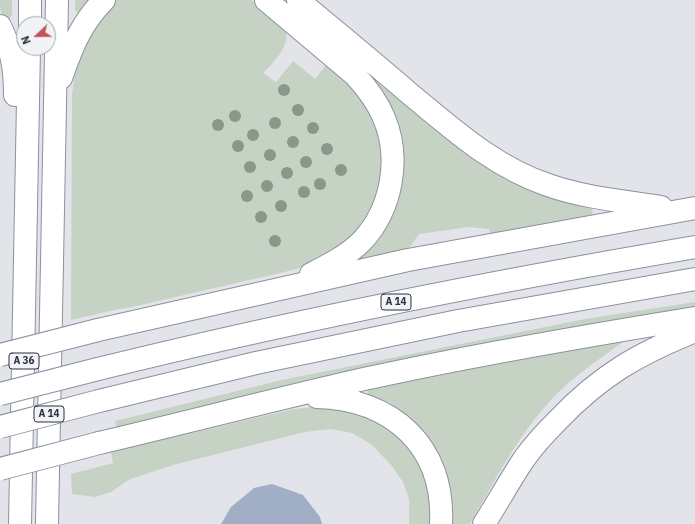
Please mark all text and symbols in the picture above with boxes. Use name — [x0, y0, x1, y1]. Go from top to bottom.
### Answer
north arrow — [16, 16, 56, 56]
text: N — [18, 34, 34, 46]
road number: A 14 — [381, 294, 411, 310]
road number: A 36 — [9, 353, 39, 369]
road number: A 14 — [34, 406, 64, 422]

